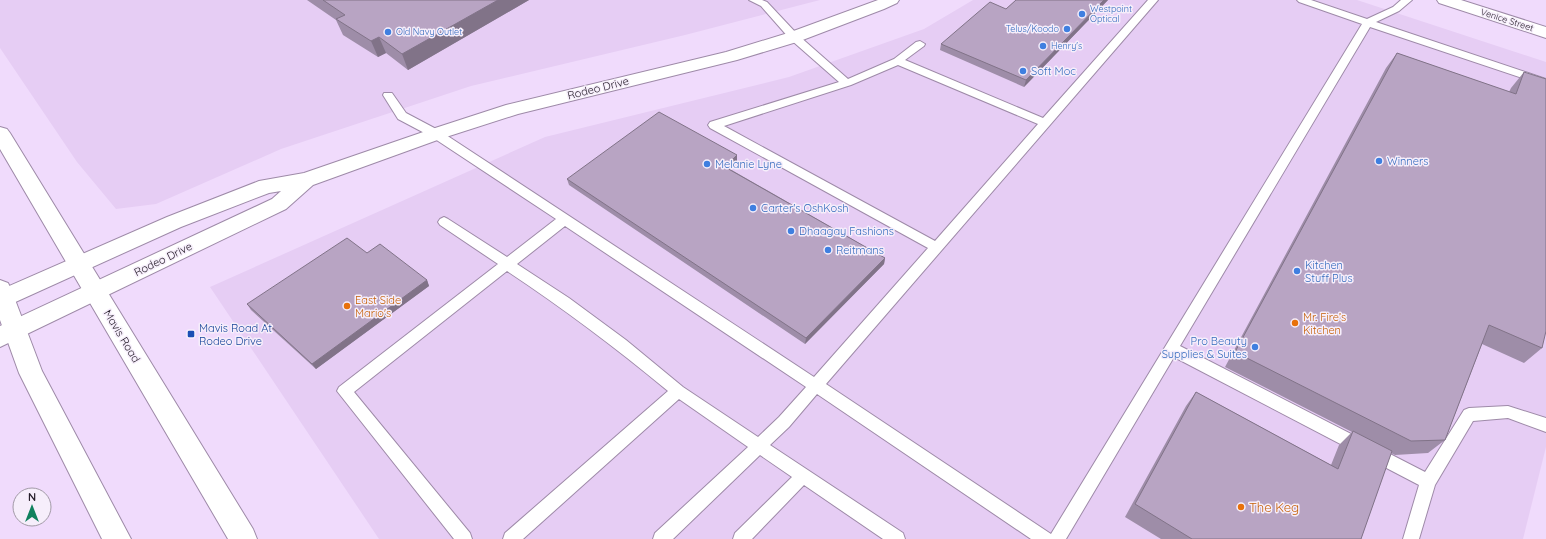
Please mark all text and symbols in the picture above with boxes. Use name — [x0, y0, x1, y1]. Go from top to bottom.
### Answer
place label: Westpoint Optical — [1090, 3, 1132, 24]
street label: Venice Street — [1479, 6, 1535, 33]
marker: Westpoint Optical — [1077, 9, 1087, 19]
place label: Telus/Koodo — [1006, 23, 1059, 34]
marker: Telus/Koodo — [1062, 24, 1072, 34]
place label: Old Navy Outlet — [396, 26, 462, 37]
marker: Old Navy Outlet — [383, 27, 393, 37]
place label: Henry's — [1051, 40, 1082, 51]
marker: Henry's — [1038, 41, 1048, 51]
place label: Soft Moc — [1031, 64, 1076, 78]
marker: Soft Moc — [1018, 66, 1028, 76]
street label: Rodeo Drive — [566, 74, 630, 102]
place label: Winners — [1387, 154, 1428, 168]
marker: Winners — [1374, 156, 1384, 166]
place label: Melanie Lyne — [715, 157, 782, 171]
marker: Melanie Lyne — [702, 159, 712, 169]
place label: Carter's OshKosh — [761, 201, 849, 215]
marker: Carter's OshKosh — [748, 203, 758, 213]
place label: Dhaagay Fashions — [799, 224, 894, 238]
marker: Dhaagay Fashions — [786, 226, 796, 236]
street label: Rodeo Drive — [132, 239, 194, 279]
place label: Reitmans — [836, 243, 884, 257]
marker: Reitmans — [823, 245, 833, 255]
place label: Kitchen Stuff Plus — [1305, 258, 1353, 285]
marker: Kitchen Stuff Plus — [1292, 266, 1302, 276]
place label: East Side Mario's — [355, 293, 401, 320]
marker: East Side Mario's — [342, 301, 352, 311]
street label: Mavis Road — [101, 307, 143, 365]
place label: Mr. Fire’s Kitchen — [1303, 310, 1346, 337]
marker: Mr. Fire’s Kitchen — [1290, 318, 1300, 328]
place label: Mavis Road At Rodeo Drive — [199, 321, 272, 348]
marker: Mavis Road At Rodeo Drive — [186, 329, 196, 339]
place label: Pro Beauty Supplies & Suites — [1162, 334, 1247, 361]
marker: Pro Beauty Supplies & Suites — [1250, 342, 1260, 352]
north arrow — [12, 487, 52, 527]
text: N — [28, 490, 36, 504]
place label: The Keg — [1249, 499, 1299, 515]
marker: The Keg — [1236, 502, 1246, 512]

